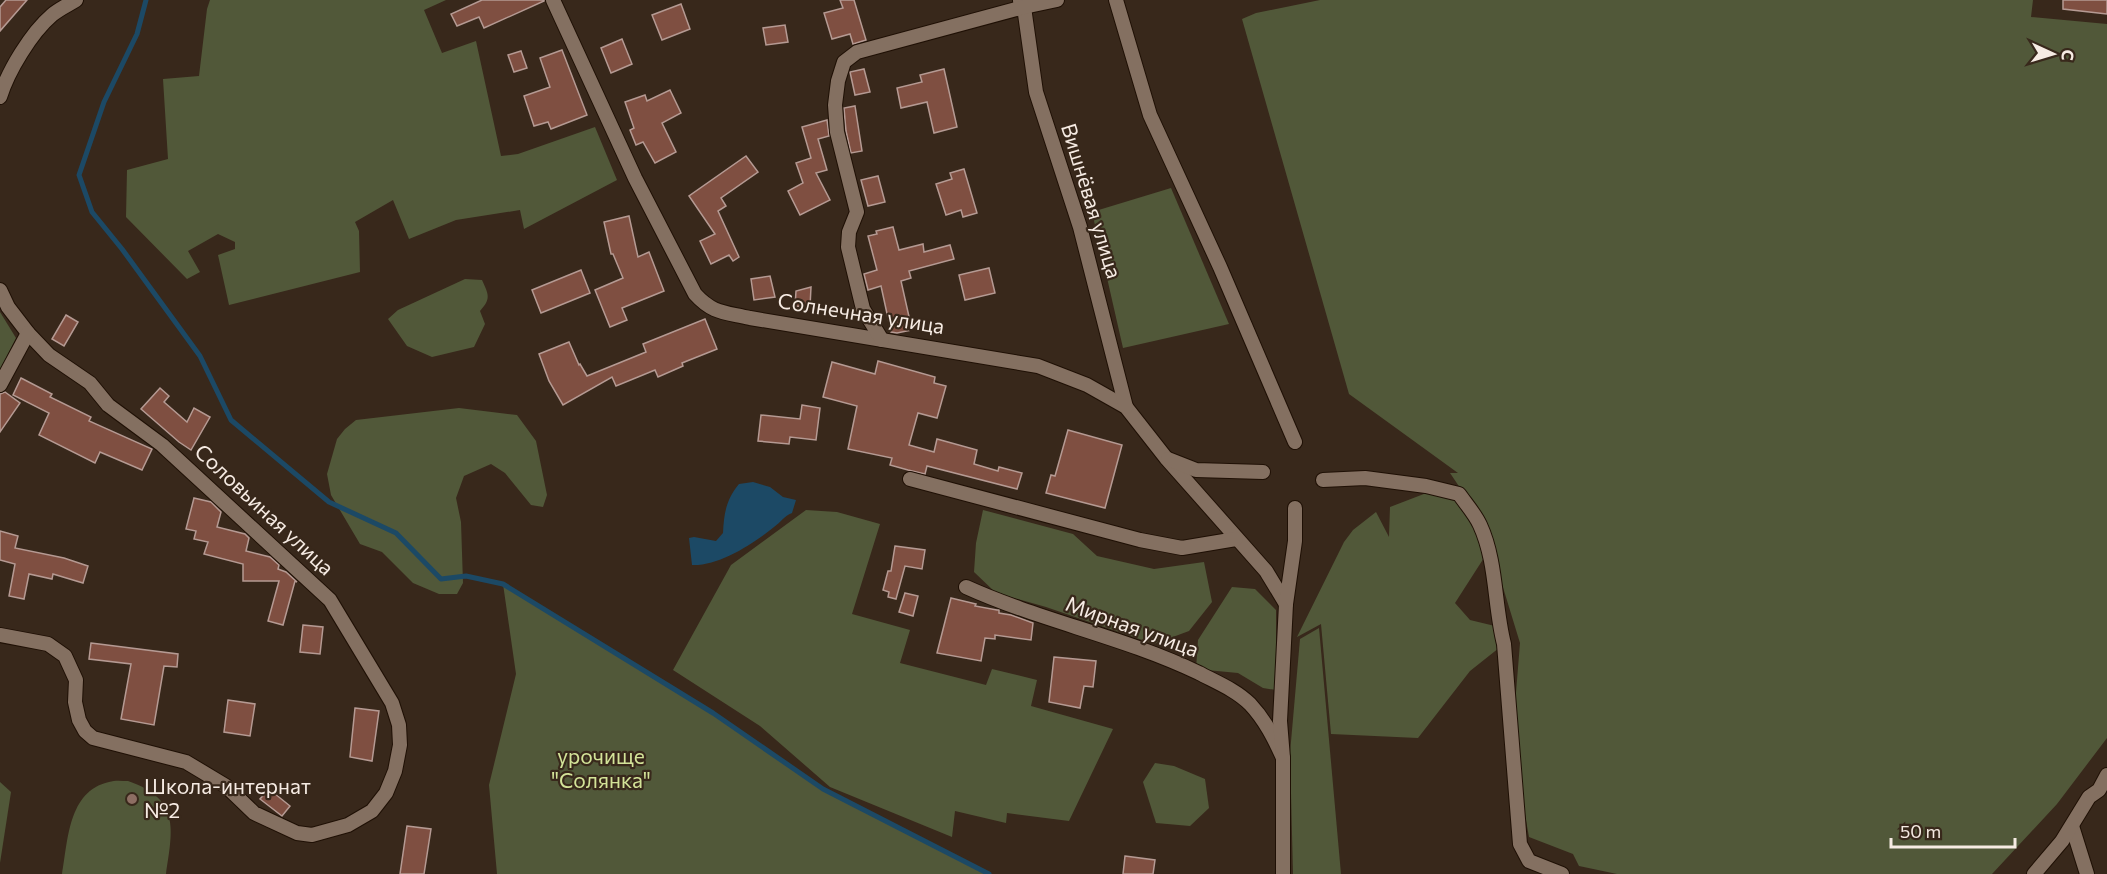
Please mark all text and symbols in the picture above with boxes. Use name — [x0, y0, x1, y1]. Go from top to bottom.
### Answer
north arrow — [2023, 24, 2083, 84]
text: С — [2059, 49, 2078, 61]
street label: Вишнёвая улица — [1057, 120, 1128, 281]
street label: Солнечная улица — [776, 287, 946, 338]
street label: Соловьиная улица — [190, 438, 340, 580]
street label: Мирная улица — [1063, 590, 1202, 661]
park label: урочище "Солянка" — [551, 743, 651, 792]
place label: Школа-интернат №2 — [144, 773, 311, 822]
marker: Школа-интернат №2 — [125, 792, 139, 806]
scale bar — [1891, 811, 2016, 849]
text: 50 m — [1900, 820, 1941, 842]

